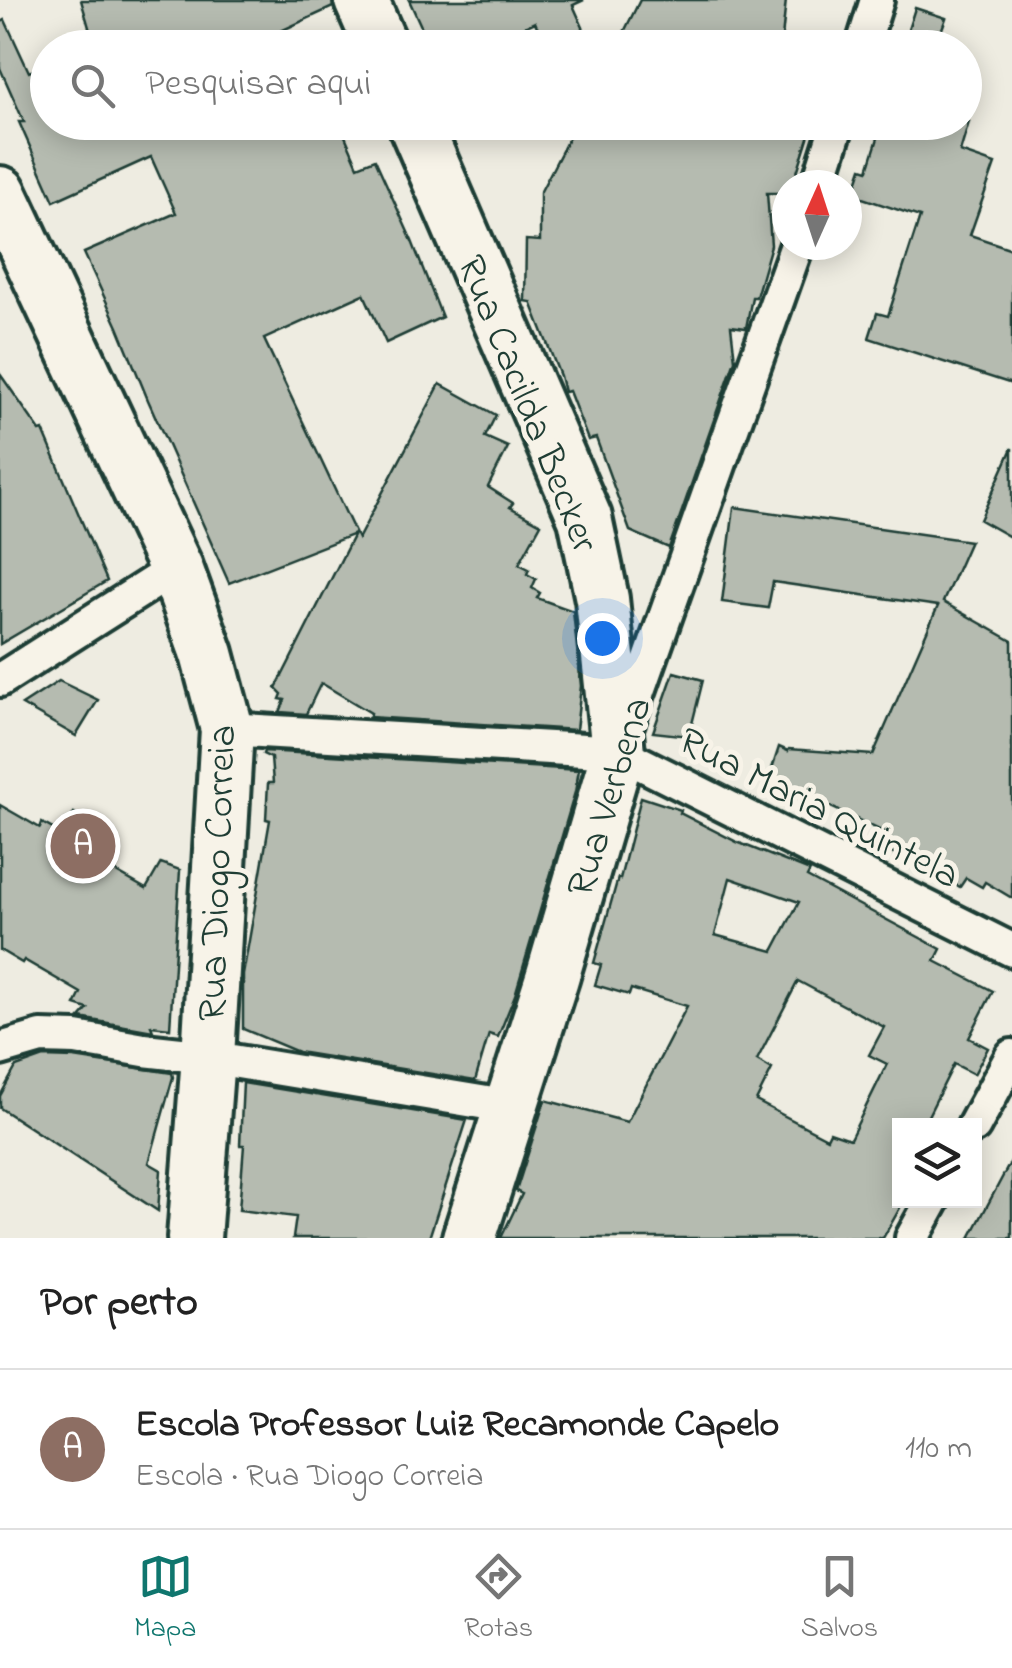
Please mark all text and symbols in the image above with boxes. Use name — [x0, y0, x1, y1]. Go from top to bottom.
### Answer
search box — [30, 30, 982, 140]
text: Pesquisar aqui — [145, 57, 371, 113]
icon: search — [65, 58, 120, 113]
north arrow — [772, 170, 862, 260]
street label: Rua Cacilda Becker — [439, 247, 613, 563]
your location — [577, 613, 628, 664]
street label: Rua Verbena — [553, 690, 670, 904]
street label: Rua Maria Quintela — [667, 714, 969, 906]
street label: Rua Diogo Correia — [185, 724, 254, 1023]
pin: A — [51, 808, 116, 884]
map controls — [892, 1118, 982, 1208]
button: layers — [892, 1118, 982, 1208]
text: Por perto — [40, 1273, 198, 1334]
text: Escola Professor Luiz Recamonde Capelo — [135, 1398, 779, 1454]
text: A — [63, 1426, 82, 1473]
text: 110 m — [905, 1426, 972, 1473]
text: Escola · Rua Diogo Correia — [135, 1454, 484, 1501]
tab: Mapa — [134, 1549, 196, 1650]
tab: Rotas — [464, 1549, 533, 1650]
tab: Salvos — [801, 1549, 878, 1650]

